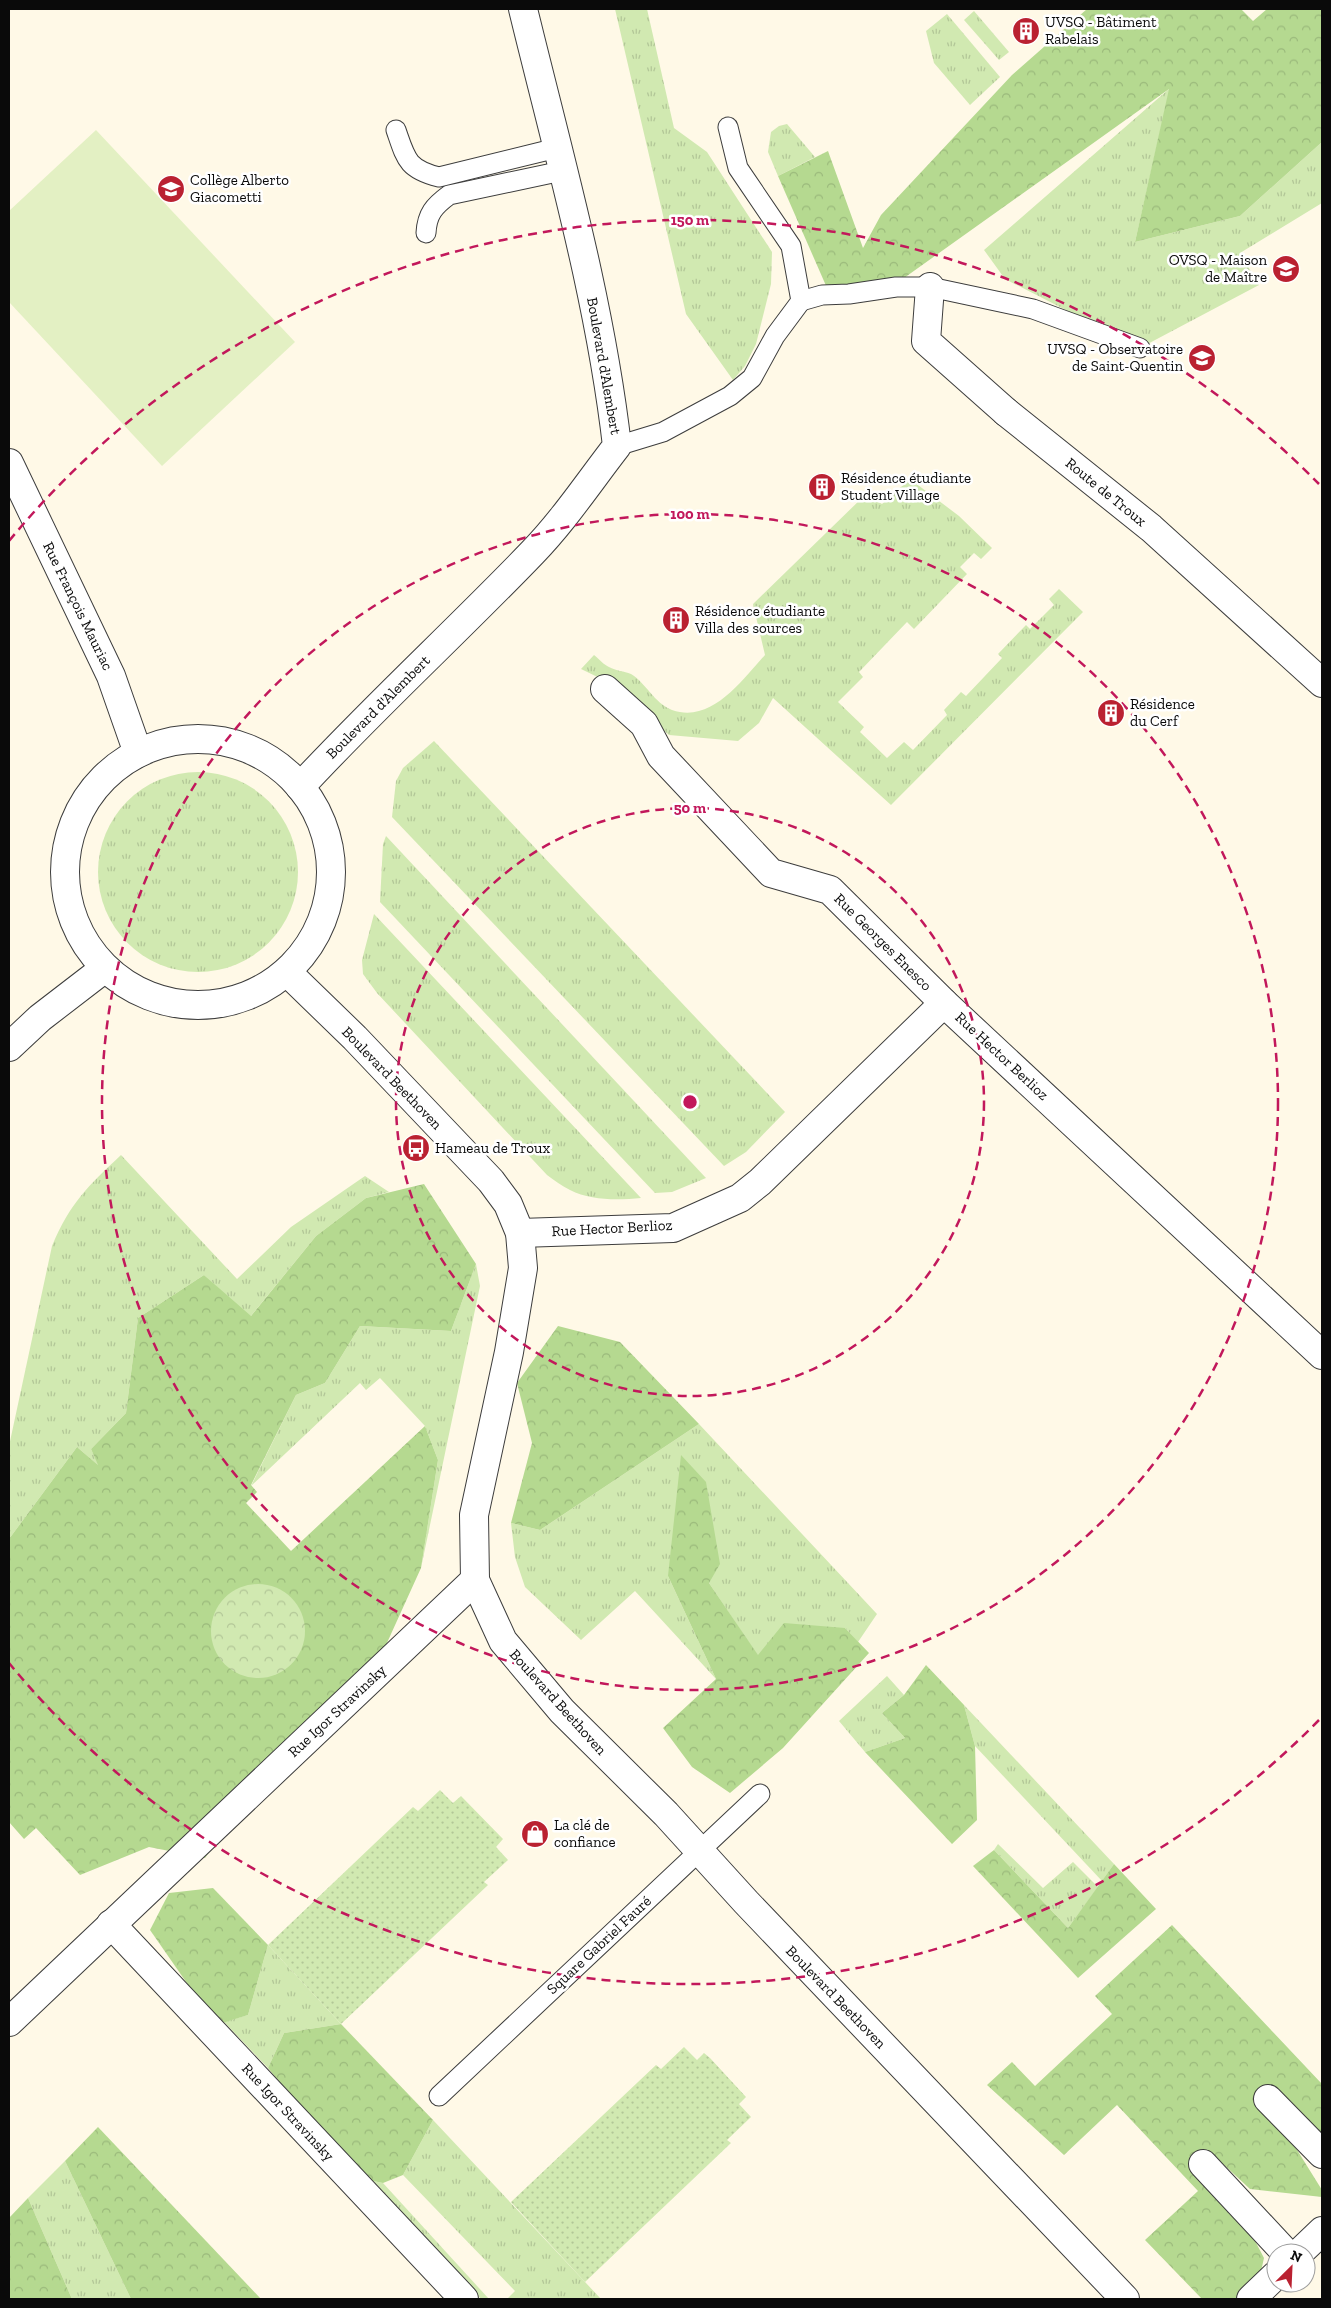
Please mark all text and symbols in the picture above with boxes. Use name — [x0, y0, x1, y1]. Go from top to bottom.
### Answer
place label: UVSQ - Bâtiment Rabelais — [1045, 13, 1157, 48]
building icon: UVSQ - Bâtiment Rabelais — [1011, 16, 1041, 46]
place label: Collège Alberto Giacometti — [190, 171, 289, 206]
school or university icon: Collège Alberto Giacometti — [156, 174, 186, 204]
text: 150 m — [671, 211, 709, 229]
place label: OVSQ - Maison de Maître — [1169, 251, 1267, 286]
school or university icon: OVSQ - Maison de Maître — [1271, 254, 1301, 284]
street label: Boulevard d'Alembert — [583, 296, 625, 437]
place label: UVSQ - Observatoire de Saint-Quentin — [1047, 340, 1183, 375]
school or university icon: UVSQ - Observatoire de Saint-Quentin — [1187, 343, 1217, 373]
street label: Route de Troux — [1062, 454, 1150, 530]
place label: Résidence étudiante Student Village — [841, 469, 971, 504]
building icon: Résidence étudiante Student Village — [807, 472, 837, 502]
text: 100 m — [670, 505, 710, 523]
street label: Rue François Mauriac — [39, 539, 117, 673]
place label: Résidence étudiante Villa des sources — [694, 602, 825, 637]
building icon: Résidence étudiante Villa des sources — [661, 605, 691, 635]
street label: Boulevard d'Alembert — [322, 651, 434, 763]
place label: Résidence du Cerf — [1130, 695, 1195, 730]
building icon: Résidence du Cerf — [1096, 698, 1126, 728]
text: 50 m — [674, 799, 706, 817]
street label: Rue Georges Enesco — [831, 890, 936, 995]
street label: Rue Hector Berlioz — [952, 1008, 1052, 1104]
street label: Boulevard Beethoven — [338, 1023, 446, 1134]
centre of rings — [681, 1093, 699, 1111]
bus stop icon: Hameau de Troux — [401, 1133, 431, 1163]
place label: Hameau de Troux — [435, 1139, 550, 1157]
street label: Rue Hector Berlioz — [551, 1216, 673, 1240]
street label: Boulevard Beethoven — [506, 1645, 611, 1759]
street label: Rue Igor Stravinsky — [284, 1661, 390, 1761]
place label: La clé de confiance — [554, 1816, 616, 1851]
shop icon: La clé de confiance — [520, 1819, 550, 1849]
street label: Square Gabriel Fauré — [543, 1892, 655, 1998]
street label: Boulevard Beethoven — [782, 1942, 890, 2053]
street label: Rue Igor Stravinsky — [238, 2059, 338, 2165]
north arrow — [1266, 2243, 1316, 2293]
text: N — [1288, 2247, 1305, 2267]

